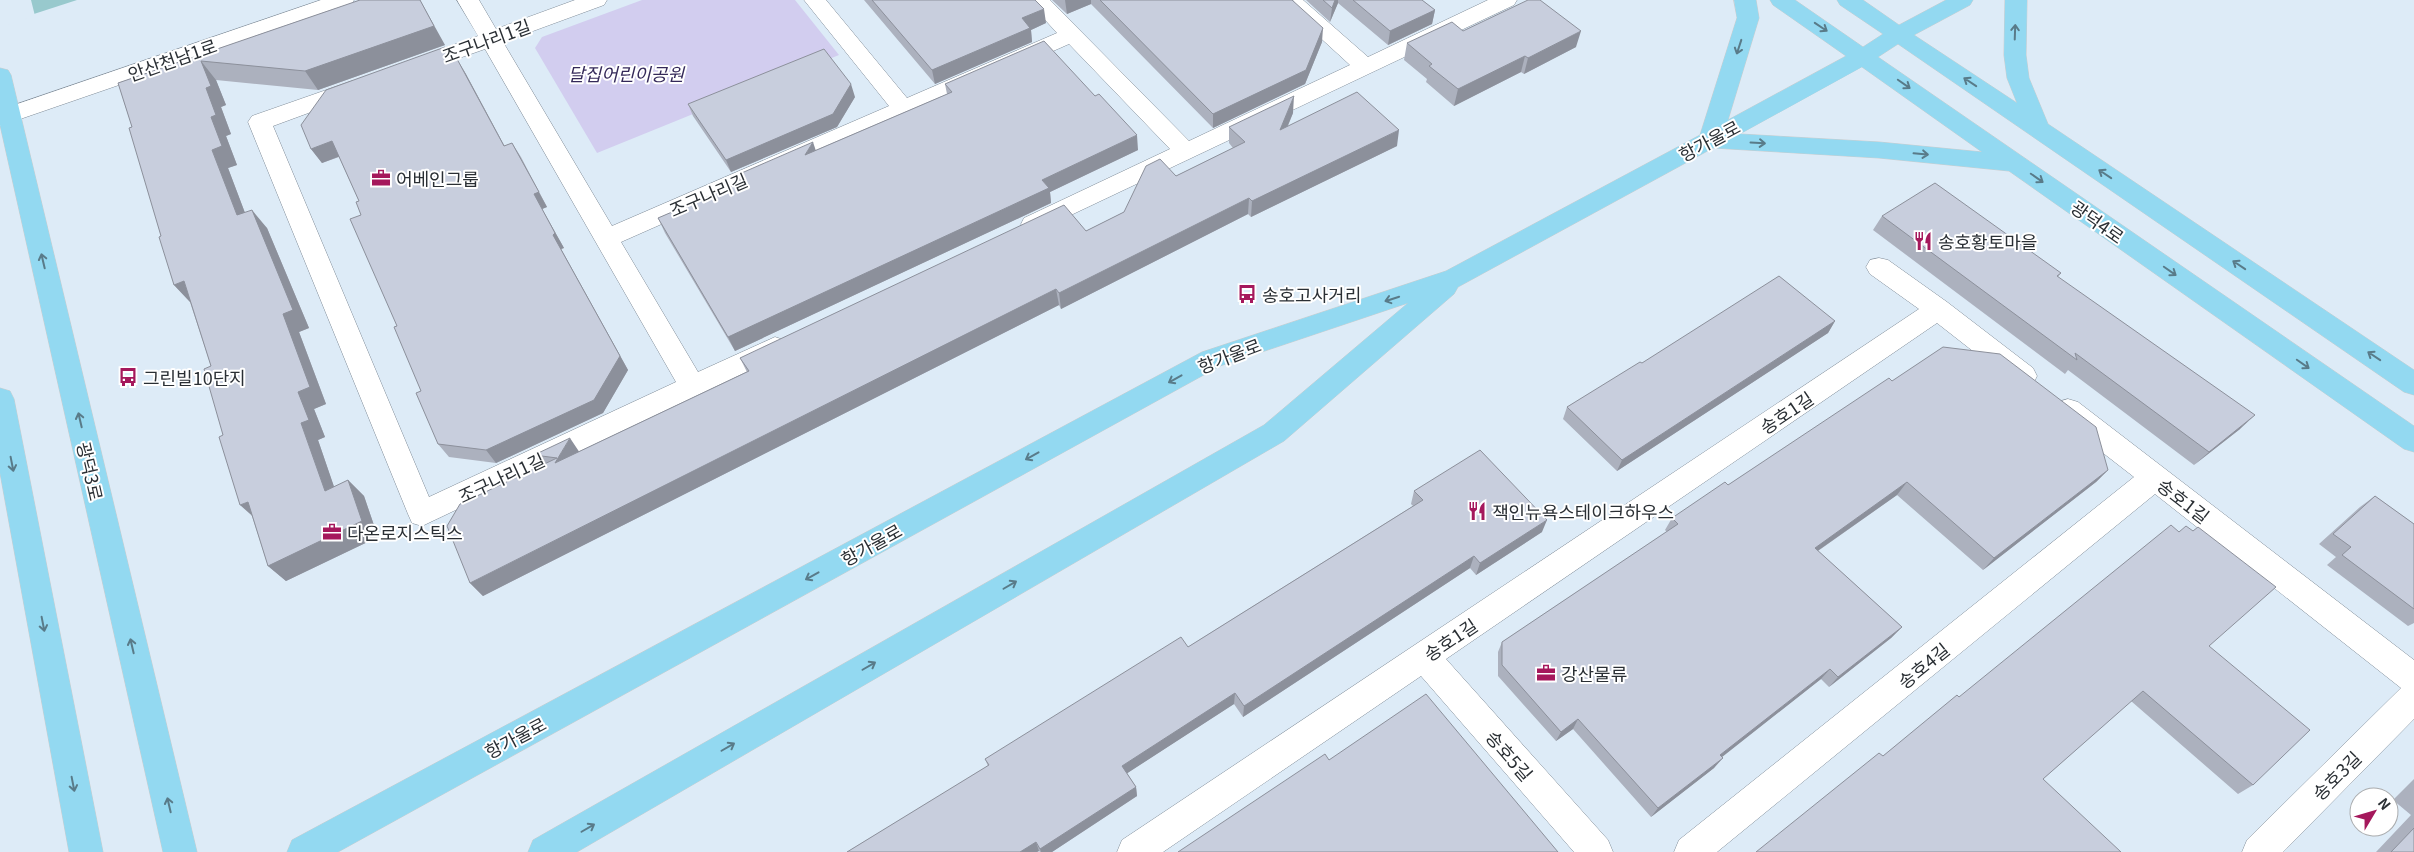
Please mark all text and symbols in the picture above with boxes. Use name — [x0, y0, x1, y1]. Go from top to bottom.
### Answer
street label: 조구나리1길 — [438, 12, 534, 68]
one-way arrow — [1814, 22, 1828, 32]
one-way arrow — [2011, 24, 2020, 40]
street label: 안산천남1로 — [124, 32, 220, 86]
one-way arrow — [1733, 39, 1743, 55]
park label: 달집어린이공원 — [568, 60, 685, 86]
one-way arrow — [1964, 77, 1978, 87]
one-way arrow — [1897, 79, 1911, 89]
street label: 항가울로 — [1674, 113, 1744, 167]
one-way arrow — [1750, 139, 1766, 148]
one-way arrow — [1912, 149, 1928, 158]
place label: 어베인그룹 — [396, 165, 479, 191]
street label: 조구나리길 — [665, 166, 751, 222]
office icon: 어베인그룹 — [370, 167, 392, 189]
one-way arrow — [2098, 169, 2112, 179]
one-way arrow — [2030, 173, 2044, 183]
street label: 광덕4로 — [2066, 193, 2130, 249]
place label: 송호황토마을 — [1938, 228, 2037, 254]
restaurant icon: 송호황토마을 — [1912, 230, 1934, 252]
one-way arrow — [38, 254, 47, 270]
one-way arrow — [2232, 260, 2246, 270]
one-way arrow — [2163, 266, 2177, 276]
place label: 송호고사거리 — [1262, 281, 1361, 307]
bus stop icon: 송호고사거리 — [1236, 283, 1258, 305]
one-way arrow — [1385, 295, 1401, 304]
street label: 항가울로 — [1193, 331, 1265, 379]
one-way arrow — [2367, 351, 2381, 361]
one-way arrow — [2296, 359, 2310, 369]
place label: 그린빌10단지 — [143, 364, 246, 390]
bus stop icon: 그린빌10단지 — [117, 366, 139, 388]
one-way arrow — [1168, 374, 1182, 384]
street label: 송호1길 — [1754, 385, 1818, 439]
one-way arrow — [75, 412, 84, 428]
street label: 광덕3로 — [72, 439, 110, 503]
street label: 조구나리1길 — [453, 446, 549, 508]
one-way arrow — [1024, 451, 1039, 461]
one-way arrow — [8, 456, 18, 472]
street label: 송호1길 — [2152, 471, 2216, 529]
place label: 잭인뉴욕스테이크하우스 — [1492, 498, 1674, 524]
restaurant icon: 잭인뉴욕스테이크하우스 — [1466, 500, 1488, 522]
street label: 항가울로 — [836, 517, 906, 571]
place label: 다온로지스틱스 — [347, 519, 463, 545]
office icon: 다온로지스틱스 — [321, 521, 343, 543]
one-way arrow — [805, 571, 820, 581]
one-way arrow — [1003, 579, 1017, 589]
street label: 송호1길 — [1418, 612, 1482, 666]
one-way arrow — [38, 616, 48, 632]
street label: 송호4길 — [1892, 636, 1954, 694]
one-way arrow — [127, 639, 136, 655]
one-way arrow — [862, 660, 876, 670]
place label: 강산물류 — [1561, 660, 1627, 686]
office icon: 강산물류 — [1535, 662, 1557, 684]
street label: 항가울로 — [480, 710, 550, 764]
street label: 송호5길 — [1481, 724, 1539, 786]
one-way arrow — [721, 741, 735, 751]
street label: 송호3길 — [2306, 745, 2366, 805]
one-way arrow — [69, 775, 78, 791]
north arrow — [2349, 787, 2399, 837]
text: N — [2374, 793, 2396, 814]
one-way arrow — [164, 797, 173, 813]
one-way arrow — [580, 822, 594, 832]

